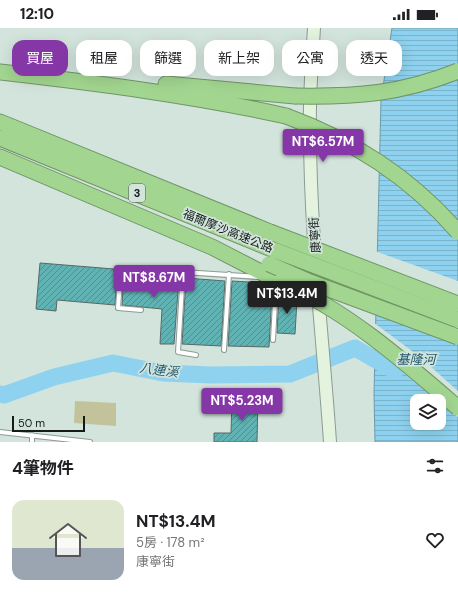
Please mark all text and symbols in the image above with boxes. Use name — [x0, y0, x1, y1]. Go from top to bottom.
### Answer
text: 12:10 — [20, 4, 54, 24]
chip: 買屋 — [12, 40, 68, 76]
chip: 租屋 — [76, 40, 132, 76]
chip: 篩選 — [140, 40, 196, 76]
chip: 新上架 — [204, 40, 274, 76]
chip: 公寓 — [282, 40, 338, 76]
chip: 透天 — [346, 40, 402, 76]
pin: NT$6.57M — [282, 129, 364, 163]
text: NT$6.57M — [292, 133, 354, 150]
road number: 3 — [129, 184, 145, 202]
street label: 福爾摩沙高速公路 — [180, 206, 276, 256]
street label: 康寧街 — [306, 216, 324, 254]
pin: NT$8.67M — [113, 265, 195, 299]
text: NT$8.67M — [123, 269, 185, 286]
pin: NT$13.4M — [246, 281, 328, 315]
text: NT$13.4M — [257, 285, 317, 302]
water label: 基隆河 — [396, 351, 438, 368]
water label: 八連溪 — [139, 359, 181, 381]
pin: NT$5.23M — [201, 388, 283, 422]
text: NT$5.23M — [210, 392, 274, 409]
map controls — [410, 394, 446, 430]
button: layers — [410, 394, 446, 430]
scale bar — [12, 414, 85, 433]
text: 50 m — [18, 416, 45, 430]
icon: filters — [424, 455, 446, 477]
text: 4筆物件 — [12, 457, 74, 479]
text: NT$13.4M — [136, 510, 216, 532]
icon: home — [44, 516, 92, 564]
icon: heart — [424, 529, 446, 551]
text: 5房 · 178 m² — [136, 534, 204, 551]
text: 康寧街 — [136, 553, 175, 570]

